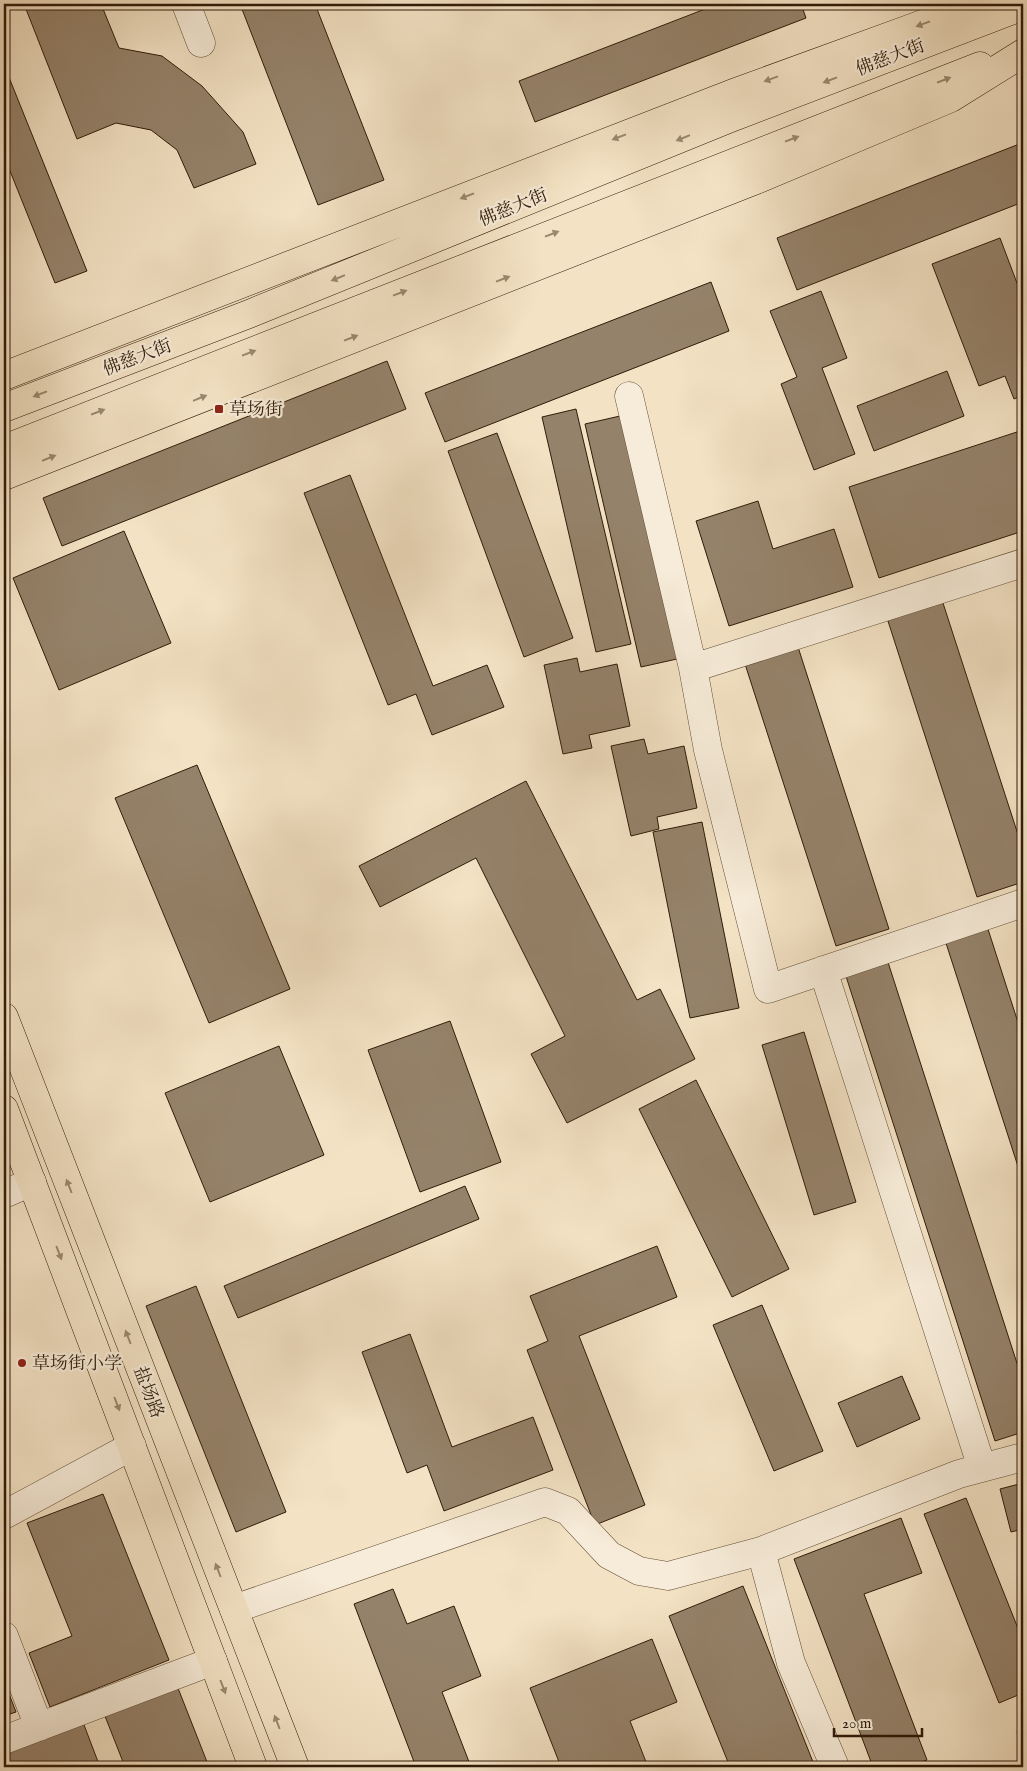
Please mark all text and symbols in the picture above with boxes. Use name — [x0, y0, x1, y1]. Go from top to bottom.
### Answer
one-way arrow — [916, 21, 931, 28]
street label: 佛慈大街 — [853, 35, 928, 82]
one-way arrow — [936, 75, 951, 83]
one-way arrow — [763, 76, 778, 83]
one-way arrow — [823, 77, 838, 84]
one-way arrow — [611, 133, 626, 141]
one-way arrow — [676, 134, 690, 142]
one-way arrow — [785, 135, 800, 143]
street label: 佛慈大街 — [476, 184, 551, 233]
one-way arrow — [460, 193, 475, 200]
one-way arrow — [545, 229, 559, 237]
one-way arrow — [330, 274, 345, 282]
one-way arrow — [495, 275, 510, 282]
one-way arrow — [393, 289, 408, 296]
one-way arrow — [344, 334, 359, 342]
street label: 佛慈大街 — [100, 335, 175, 382]
one-way arrow — [242, 348, 256, 356]
one-way arrow — [32, 390, 47, 398]
one-way arrow — [193, 394, 208, 402]
place label: 草场街 — [229, 399, 283, 422]
marker: 草场街 — [213, 403, 225, 415]
one-way arrow — [91, 408, 106, 416]
one-way arrow — [42, 454, 57, 462]
one-way arrow — [65, 1179, 73, 1193]
one-way arrow — [55, 1245, 63, 1260]
one-way arrow — [124, 1329, 132, 1344]
place label: 草场街小学 — [32, 1353, 122, 1376]
marker: 草场街小学 — [16, 1357, 28, 1369]
street label: 盐场路 — [127, 1363, 168, 1422]
one-way arrow — [113, 1397, 121, 1412]
one-way arrow — [214, 1563, 222, 1578]
one-way arrow — [220, 1680, 227, 1695]
scale bar — [834, 1706, 922, 1738]
text: 20 m — [842, 1714, 872, 1733]
one-way arrow — [273, 1715, 281, 1729]

